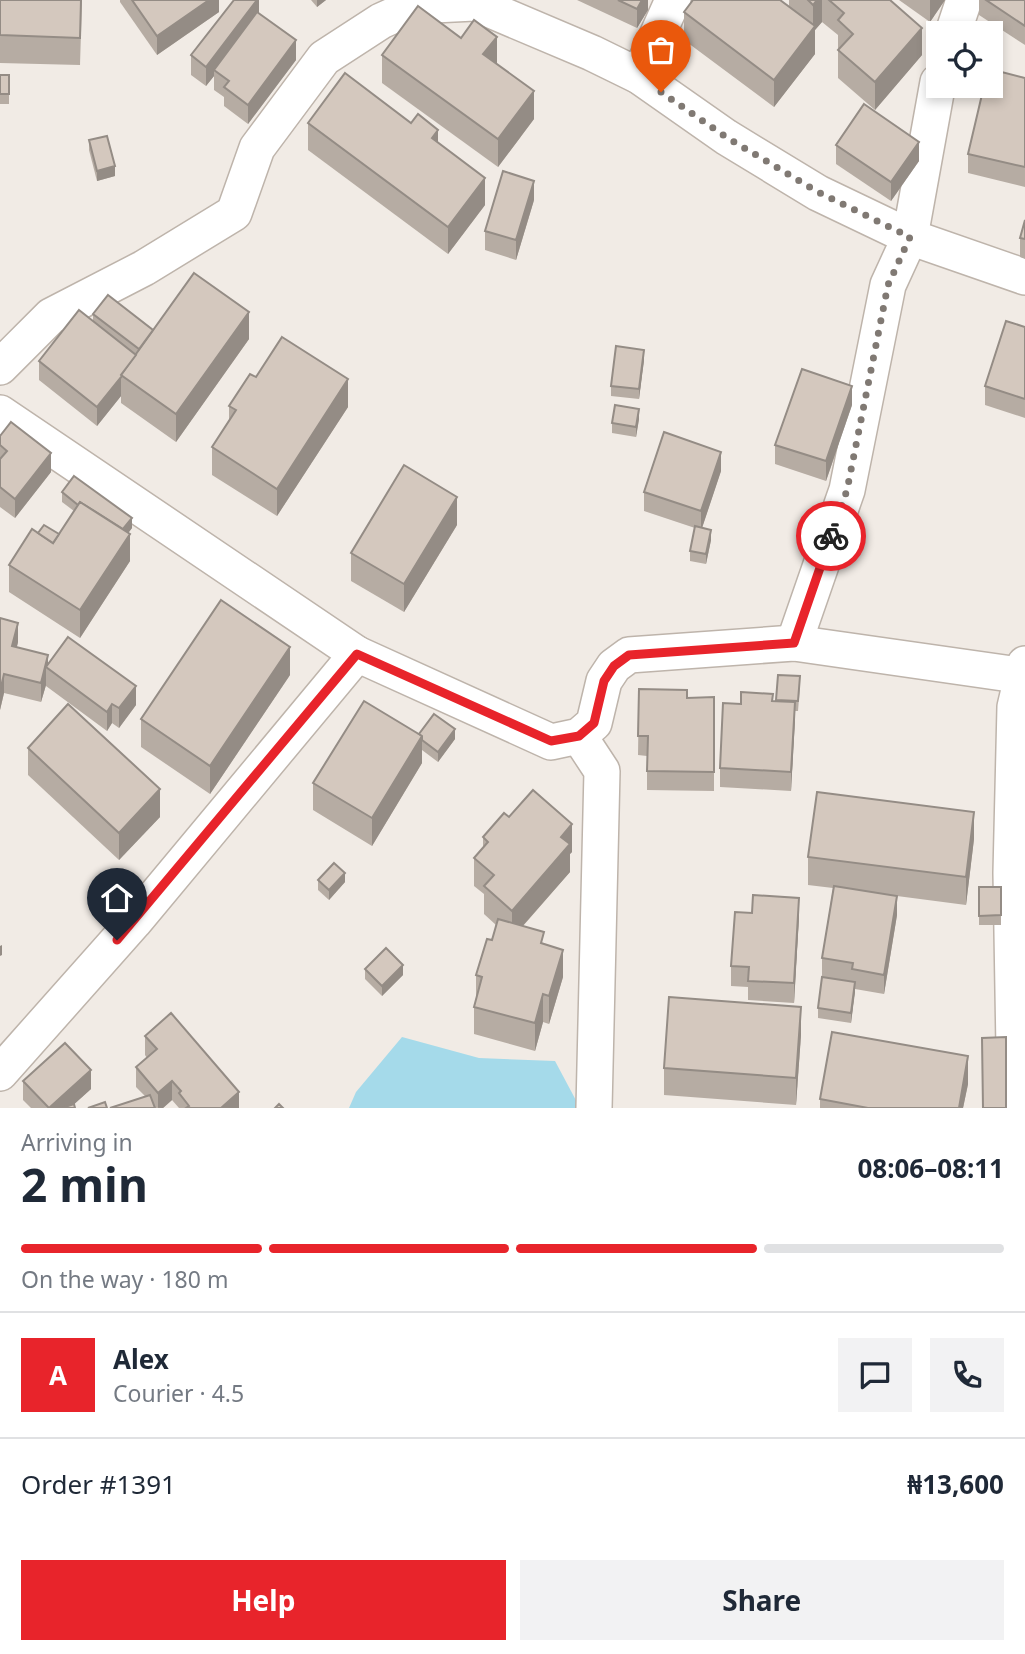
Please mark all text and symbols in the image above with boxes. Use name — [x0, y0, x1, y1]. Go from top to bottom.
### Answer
pin — [631, 20, 691, 92]
map controls — [926, 21, 1003, 98]
button: locate — [926, 21, 1003, 98]
icon: bag — [642, 31, 680, 69]
courier — [796, 501, 866, 571]
icon: bike — [812, 517, 850, 555]
pin — [87, 868, 147, 940]
icon: home — [98, 879, 136, 917]
text: Arriving in — [21, 1126, 133, 1158]
text: 08:06–08:11 — [857, 1150, 1004, 1186]
text: 2 min — [21, 1153, 148, 1215]
text: On the way · 180 m — [21, 1263, 228, 1295]
button: chat — [838, 1338, 912, 1412]
button: phone — [930, 1338, 1004, 1412]
text: Alex — [113, 1341, 169, 1377]
text: A — [49, 1357, 67, 1393]
text: Courier · 4.5 — [113, 1377, 244, 1409]
text: Order #1391 — [21, 1466, 176, 1502]
text: ₦13,600 — [907, 1466, 1004, 1502]
button: Help — [21, 1560, 506, 1640]
button: Share — [520, 1560, 1004, 1640]

